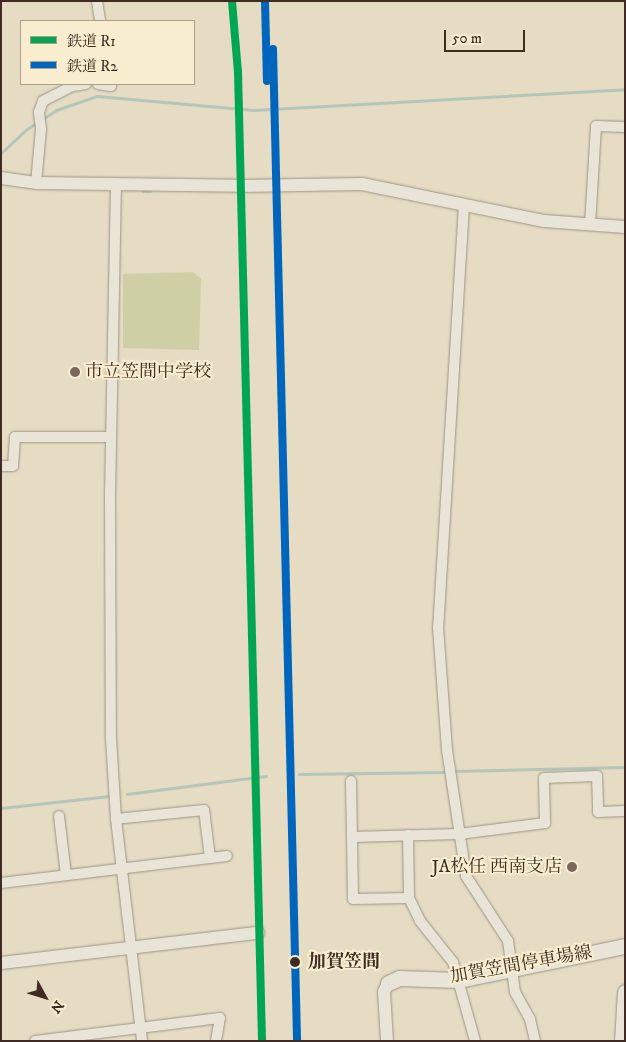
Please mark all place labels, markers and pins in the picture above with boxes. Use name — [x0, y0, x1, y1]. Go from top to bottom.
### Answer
place label: 市立笠間中学校 — [85, 361, 211, 383]
marker: 市立笠間中学校 — [69, 366, 81, 378]
place label: JA松任 西南支店 — [432, 856, 562, 878]
marker: JA松任 西南支店 — [566, 861, 578, 873]
place label: 加賀笠間 — [308, 951, 380, 973]
marker: 加賀笠間 — [286, 953, 304, 971]

